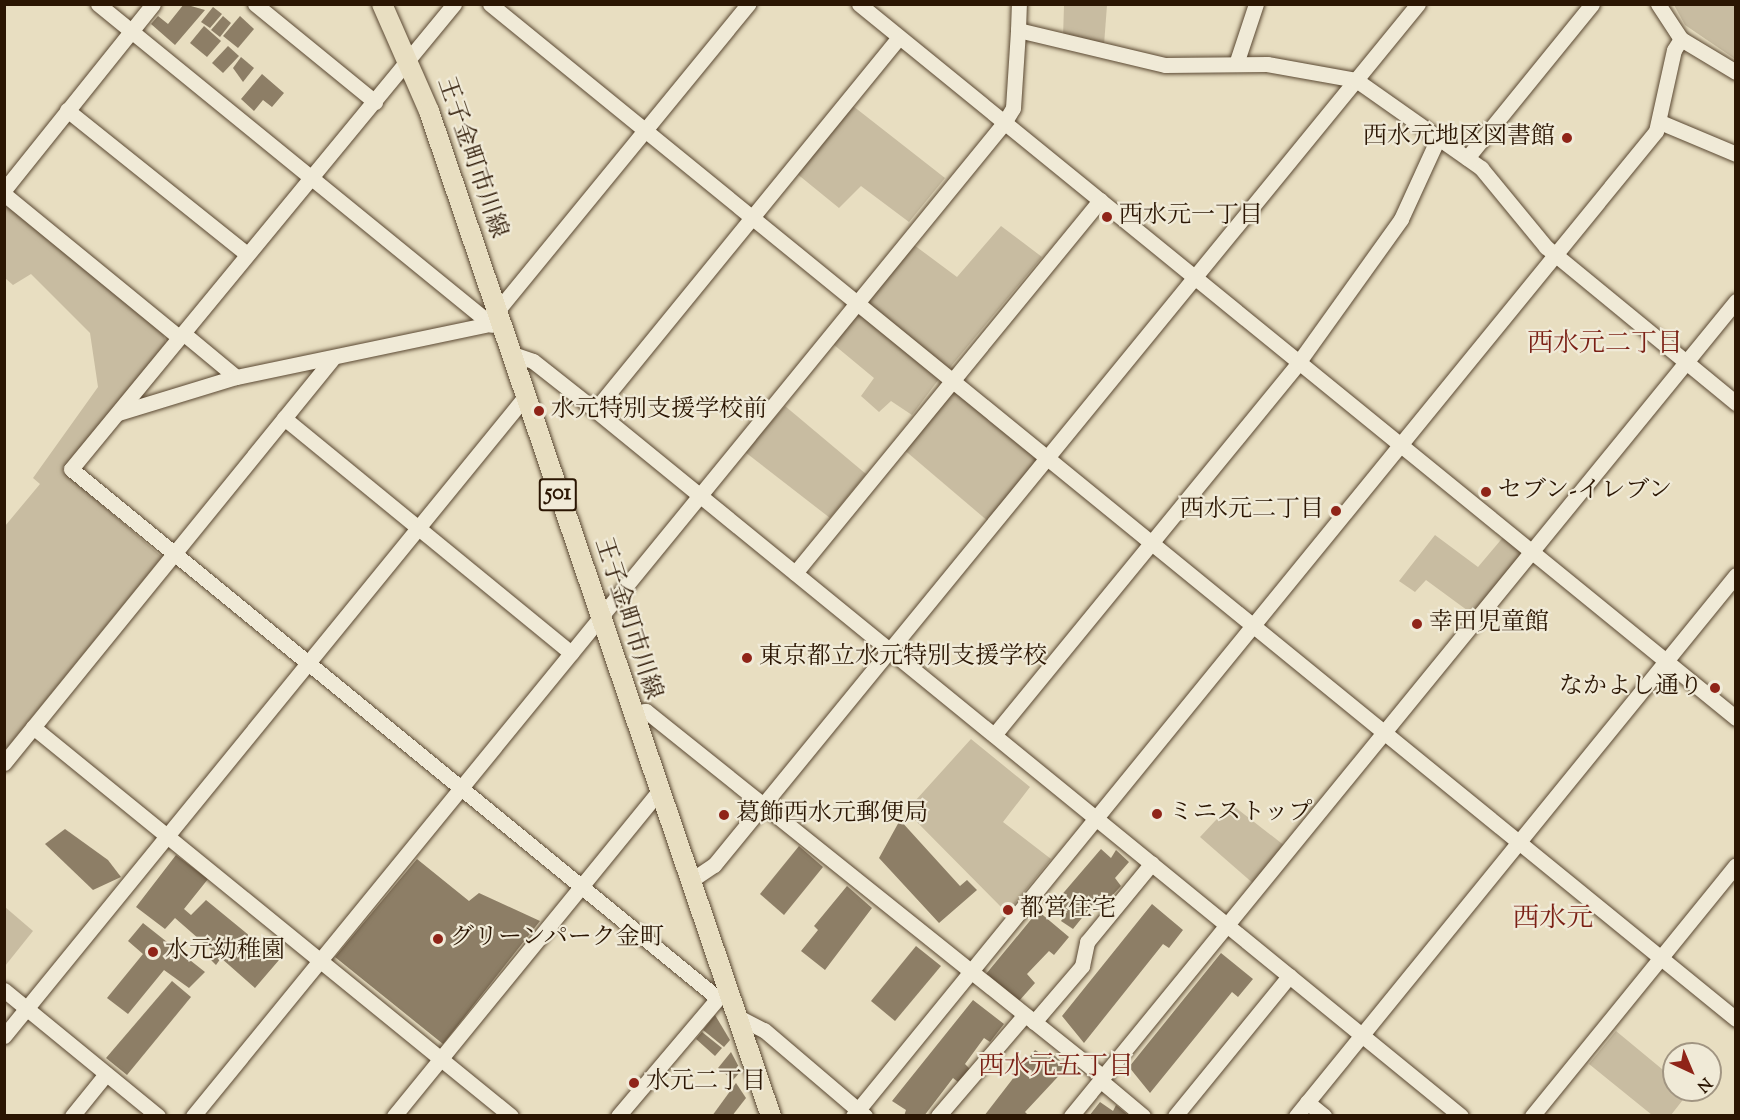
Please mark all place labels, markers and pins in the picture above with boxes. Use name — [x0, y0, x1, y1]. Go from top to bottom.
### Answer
place label: 西水元地区図書館 — [1363, 124, 1555, 152]
marker: 西水元地区図書館 — [1560, 131, 1574, 145]
place label: 西水元一丁目 — [1119, 203, 1263, 231]
marker: 西水元一丁目 — [1100, 210, 1114, 224]
place label: 水元特別支援学校前 — [551, 397, 767, 425]
marker: 水元特別支援学校前 — [532, 404, 546, 418]
place label: セブン-イレブン — [1498, 478, 1674, 506]
marker: セブン-イレブン — [1479, 485, 1493, 499]
place label: 西水元二丁目 — [1180, 497, 1324, 525]
marker: 西水元二丁目 — [1329, 504, 1343, 518]
place label: 幸田児童館 — [1429, 610, 1549, 638]
marker: 幸田児童館 — [1410, 617, 1424, 631]
place label: 東京都立水元特別支援学校 — [759, 644, 1047, 672]
marker: 東京都立水元特別支援学校 — [740, 651, 754, 665]
place label: なかよし通り — [1559, 674, 1703, 702]
marker: なかよし通り — [1708, 681, 1722, 695]
place label: ミニストップ — [1169, 800, 1313, 828]
place label: 葛飾西水元郵便局 — [736, 801, 928, 829]
marker: ミニストップ — [1150, 807, 1164, 821]
marker: 葛飾西水元郵便局 — [717, 808, 731, 822]
place label: 都営住宅 — [1020, 896, 1116, 924]
marker: 都営住宅 — [1001, 903, 1015, 917]
place label: グリーンパーク金町 — [450, 925, 666, 953]
marker: グリーンパーク金町 — [431, 932, 445, 946]
place label: 水元幼稚園 — [165, 938, 285, 966]
marker: 水元幼稚園 — [146, 945, 160, 959]
place label: 水元二丁目 — [646, 1069, 766, 1097]
marker: 水元二丁目 — [627, 1076, 641, 1090]

